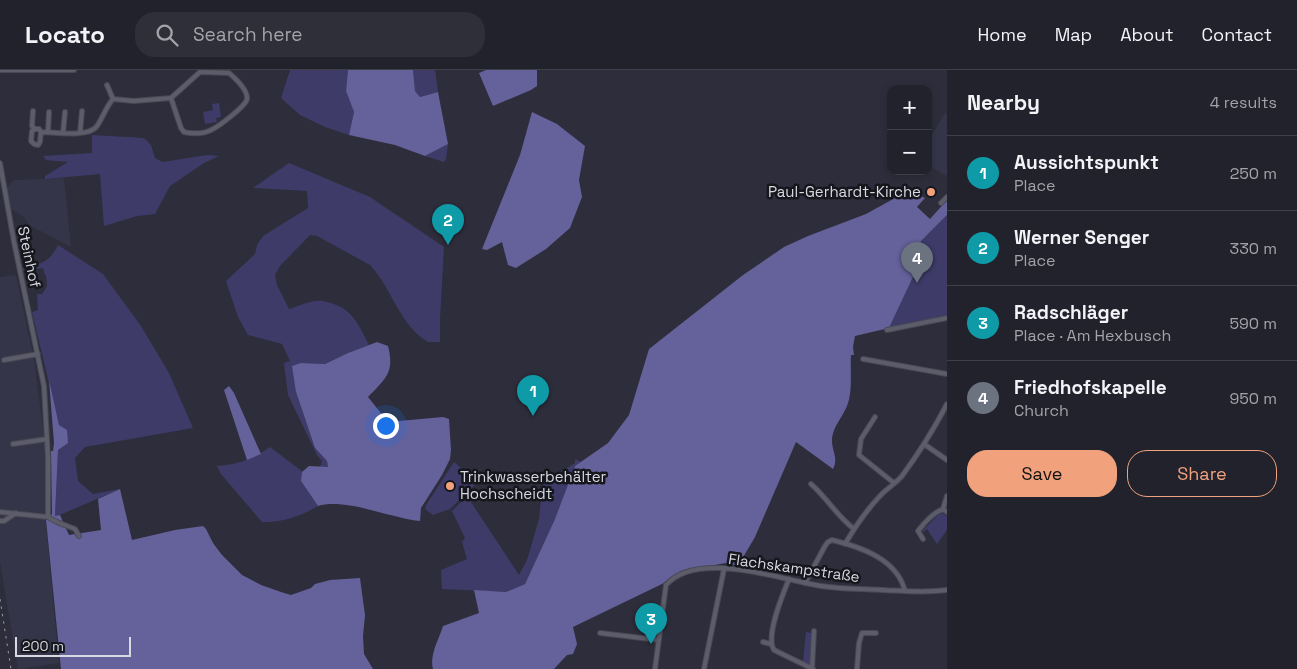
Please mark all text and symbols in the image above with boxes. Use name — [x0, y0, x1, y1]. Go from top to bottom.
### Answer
search box — [135, 12, 485, 57]
text: Locato — [25, 19, 105, 50]
icon: search — [153, 21, 181, 49]
text: Search here — [193, 22, 302, 47]
text: Home — [978, 23, 1027, 46]
text: Map — [1055, 23, 1092, 46]
text: About — [1120, 23, 1174, 46]
text: Contact — [1202, 23, 1272, 46]
map controls — [887, 85, 932, 175]
button: + — [887, 85, 932, 130]
text: Nearby — [967, 89, 1040, 116]
text: 4 results — [1210, 92, 1277, 113]
button: − — [887, 130, 932, 175]
text: Aussichtspunkt — [1014, 150, 1159, 175]
text: 1 — [979, 163, 987, 184]
text: 250 m — [1230, 163, 1277, 184]
text: Place — [1014, 175, 1056, 196]
place label: Paul-Gerhardt-Kirche — [768, 182, 921, 201]
marker: Paul-Gerhardt-Kirche — [925, 186, 937, 198]
pin: 2 — [432, 204, 464, 245]
street label: Steinhof — [14, 224, 45, 290]
text: Werner Senger — [1014, 225, 1149, 250]
text: 2 — [978, 238, 988, 259]
text: 330 m — [1230, 238, 1277, 259]
pin: 4 — [901, 242, 933, 283]
text: Place — [1014, 250, 1056, 271]
text: Radschläger — [1014, 300, 1128, 325]
text: 3 — [978, 313, 988, 334]
text: 590 m — [1229, 313, 1277, 334]
text: Place · Am Hexbusch — [1014, 325, 1171, 346]
pin: 1 — [517, 375, 549, 416]
text: Friedhofskapelle — [1014, 375, 1167, 400]
text: 4 — [978, 388, 988, 409]
text: 950 m — [1229, 388, 1277, 409]
text: Church — [1014, 400, 1069, 421]
your location — [373, 413, 399, 439]
button: Save — [967, 450, 1117, 497]
button: Share — [1127, 450, 1277, 497]
place label: Trinkwasserbehälter Hochscheidt — [460, 467, 607, 503]
marker: Trinkwasserbehälter Hochscheidt — [444, 480, 456, 492]
street label: Flachskampstraße — [727, 549, 861, 586]
pin: 3 — [635, 603, 667, 644]
scale bar — [15, 634, 131, 657]
text: 200 m — [22, 637, 64, 655]

